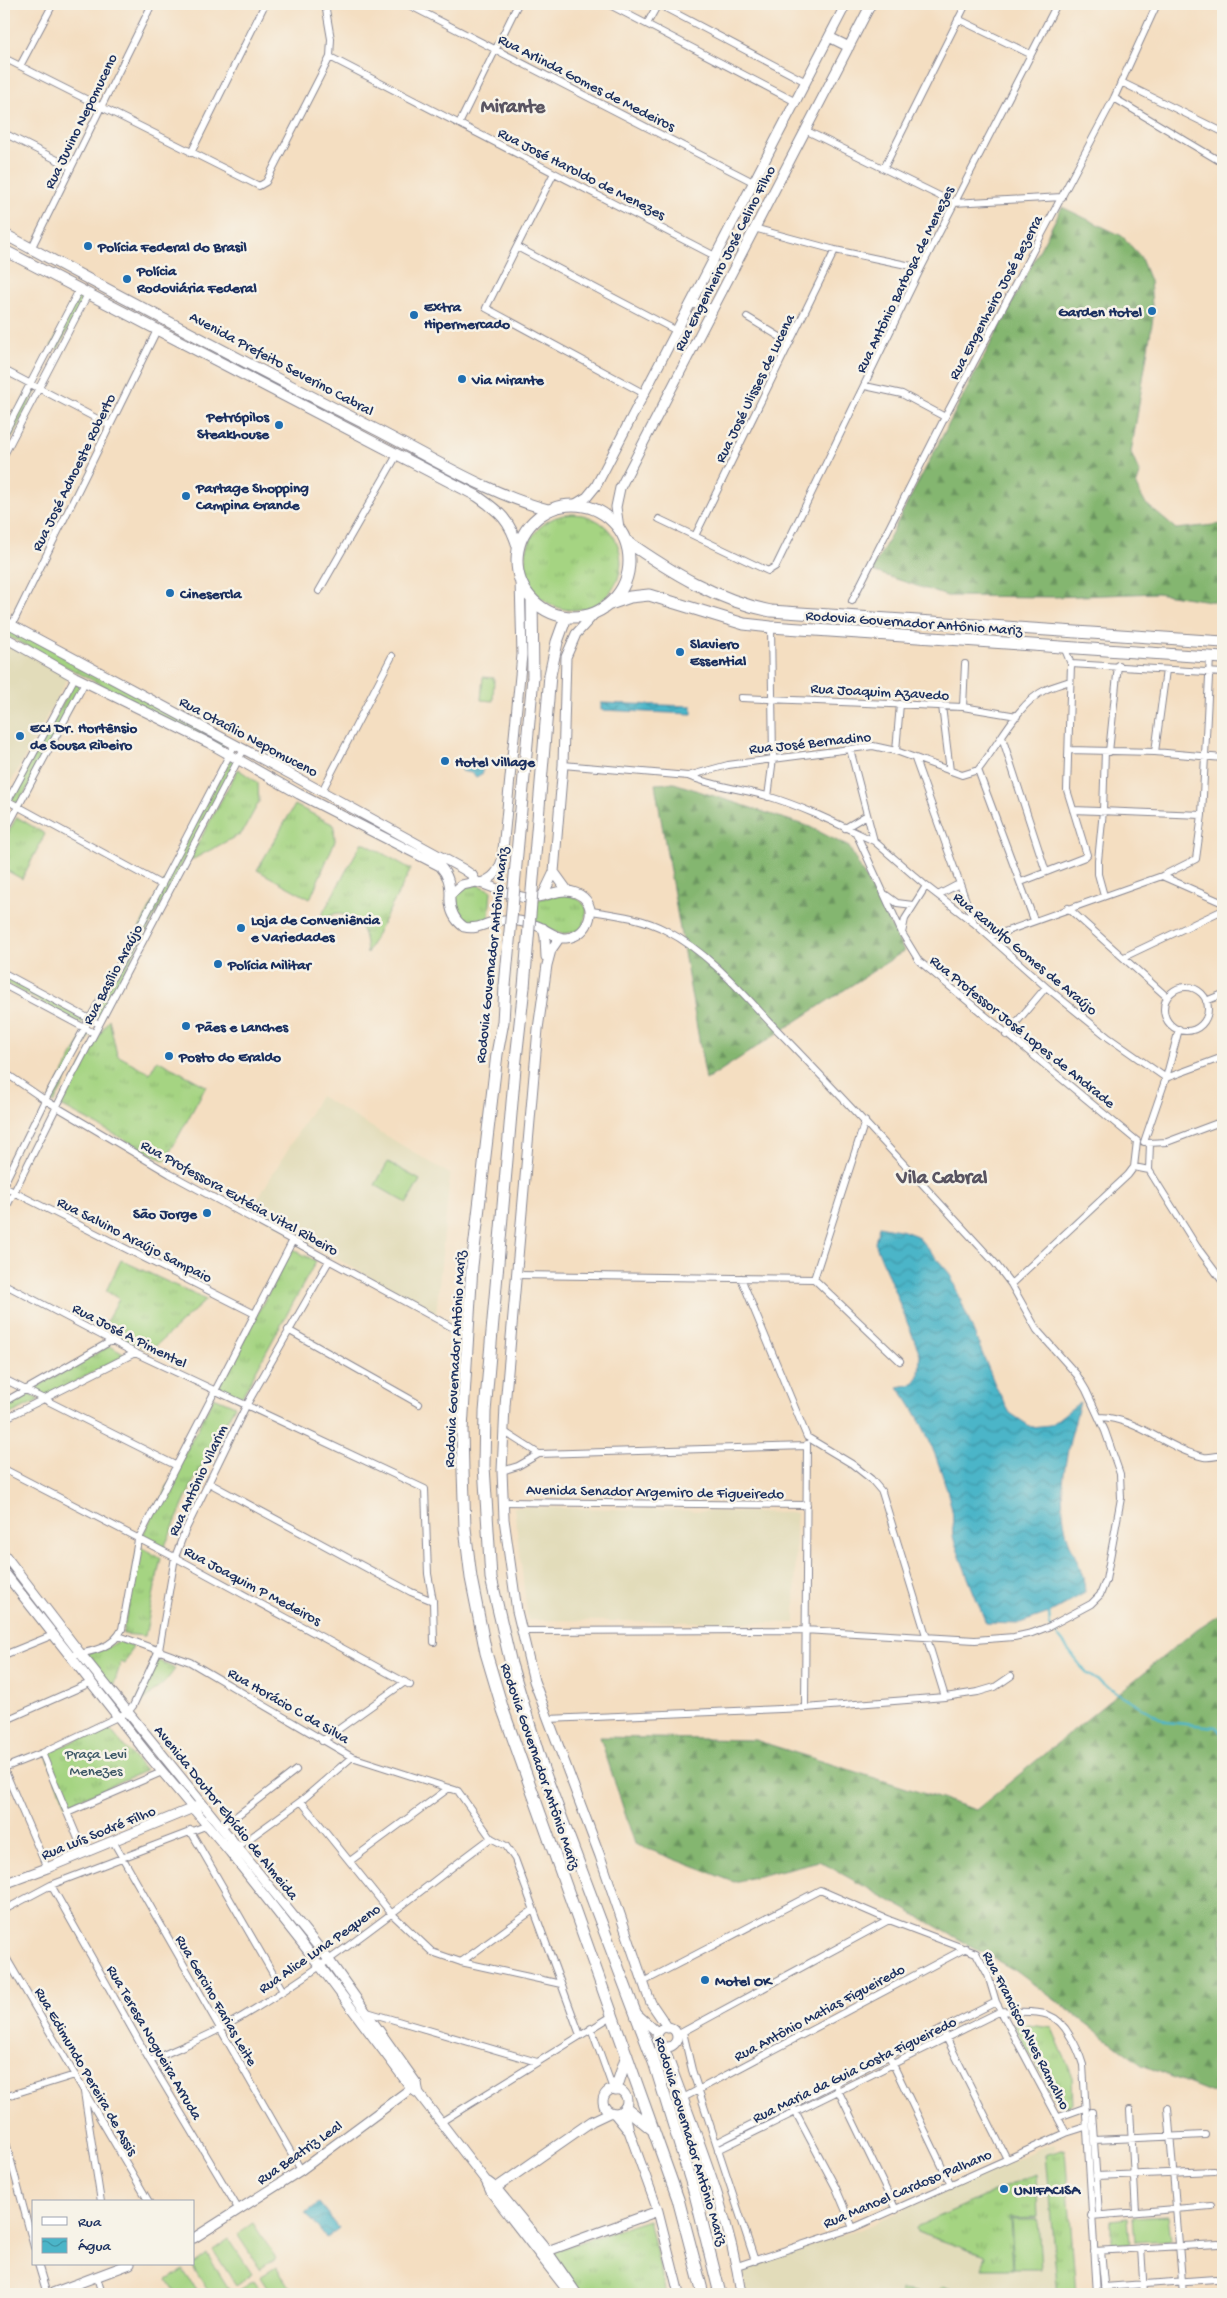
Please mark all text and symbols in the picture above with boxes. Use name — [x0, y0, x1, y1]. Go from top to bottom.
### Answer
street label: Rua Arlinda Gomes de Medeiros — [494, 31, 678, 137]
street label: Rua Juvino Nepomuceno — [41, 51, 122, 192]
district label: Mirante — [481, 97, 546, 120]
street label: Rua José Haroldo de Menezes — [494, 125, 668, 225]
street label: Rua Engenheiro José Celino Filho — [671, 163, 781, 355]
street label: Rua Antônio Barbosa de Menezes — [853, 183, 959, 376]
street label: Rua Engenheiro José Bezerra — [946, 212, 1048, 383]
place label: Polícia Federal do Brasil — [97, 239, 248, 257]
marker: Polícia Federal do Brasil — [82, 240, 94, 252]
place label: Polícia Rodoviária Federal — [136, 263, 257, 298]
marker: Polícia Rodoviária Federal — [121, 273, 133, 285]
place label: Extra Hipermercado — [424, 299, 510, 334]
place label: Garden Hotel — [1058, 304, 1143, 322]
marker: Garden Hotel — [1146, 305, 1158, 317]
street label: Avenida Prefeito Severino Cabral — [186, 308, 376, 421]
marker: Extra Hipermercado — [408, 309, 420, 321]
street label: Rua José Ulisses de Lucena — [712, 311, 800, 466]
place label: Via Mirante — [471, 372, 545, 390]
marker: Via Mirante — [456, 373, 468, 385]
street label: Rua José Adnoeste Roberto — [29, 391, 121, 555]
place label: Petrópilos Steakhouse — [197, 409, 270, 444]
marker: Petrópilos Steakhouse — [273, 419, 285, 431]
place label: Partage Shopping Campina Grande — [195, 480, 309, 515]
marker: Partage Shopping Campina Grande — [180, 490, 192, 502]
place label: Cinesercla — [179, 586, 242, 604]
marker: Cinesercla — [164, 587, 176, 599]
street label: Rodovia Governador Antônio Mariz — [805, 607, 1023, 641]
place label: Slaviero Essential — [690, 636, 747, 671]
marker: Slaviero Essential — [674, 646, 686, 658]
street label: Rua Joaquim Azavedo — [810, 680, 950, 706]
street label: Rua Otacílio Nepomuceno — [176, 694, 321, 782]
place label: ECI Dr. Hortênsio de Sousa Ribeiro — [30, 720, 137, 755]
street label: Rua José Bernadino — [748, 729, 872, 759]
marker: ECI Dr. Hortênsio de Sousa Ribeiro — [14, 730, 26, 742]
place label: Hotel Village — [455, 754, 536, 772]
marker: Hotel Village — [439, 755, 451, 767]
street label: Rodovia Governador Antônio Mariz — [473, 846, 513, 1064]
street label: Rua Ranulfo Gomes de Araújo — [949, 889, 1101, 1020]
place label: Loja de Conveniência e Variedades — [250, 912, 381, 947]
street label: Rua Basílio Araújo — [80, 921, 148, 1028]
marker: Loja de Conveniência e Variedades — [235, 922, 247, 934]
street label: Rua Professor José Lopes de Andrade — [925, 952, 1118, 1113]
place label: Polícia Militar — [227, 957, 313, 975]
marker: Polícia Militar — [212, 958, 224, 970]
place label: Pães e Lanches — [195, 1019, 290, 1037]
marker: Pães e Lanches — [180, 1020, 192, 1032]
place label: Posto do Eraldo — [178, 1049, 281, 1067]
marker: Posto do Eraldo — [163, 1050, 175, 1062]
street label: Rua Professora Eutécia Vital Ribeiro — [137, 1137, 341, 1261]
district label: Vila Cabral — [896, 1168, 988, 1191]
street label: Rua Salvino Araújo Sampaio — [54, 1194, 215, 1288]
place label: São Jorge — [133, 1206, 198, 1224]
marker: São Jorge — [201, 1207, 213, 1219]
street label: Rodovia Governador Antônio Mariz — [441, 1250, 471, 1468]
street label: Rua José A Pimentel — [69, 1300, 189, 1373]
street label: Rua Antônio Vilarim — [165, 1422, 233, 1539]
street label: Avenida Senador Argemiro de Figueiredo — [526, 1482, 784, 1504]
street label: Rua Joaquim P Medeiros — [180, 1543, 324, 1631]
street label: Rodovia Governador Antônio Mariz — [495, 1661, 583, 1873]
street label: Rua Horácio C da Silva — [224, 1665, 353, 1749]
street label: Avenida Doutor Elpídio de Almeida — [149, 1722, 302, 1905]
park label: Praça Levi Menezes — [64, 1746, 127, 1781]
street label: Rua Luís Sodré Filho — [39, 1803, 159, 1865]
street label: Rua Alice Luna Pequeno — [256, 1901, 385, 1999]
street label: Rua Gercino Farias Leite — [170, 1932, 260, 2070]
street label: Rua Francisco Alves Ramalho — [977, 1949, 1073, 2113]
street label: Rua Antônio Matias Figueiredo — [731, 1961, 909, 2067]
street label: Rua Teresa Nogueira Arruda — [102, 1962, 205, 2124]
place label: Motel OK — [715, 1973, 773, 1991]
marker: Motel OK — [699, 1974, 711, 1986]
street label: Rua Edimundo Pereira de Assis — [30, 1985, 141, 2160]
street label: Rua Maria da Guia Costa Figueiredo — [750, 2013, 960, 2128]
street label: Rodovia Governador Antônio Mariz — [650, 2035, 731, 2248]
street label: Rua Beatriz Leal — [254, 2118, 346, 2190]
street label: Rua Manoel Cardoso Palhano — [821, 2146, 995, 2234]
place label: UNIFACISA — [1014, 2182, 1081, 2200]
marker: UNIFACISA — [998, 2183, 1010, 2195]
legend — [32, 2200, 195, 2266]
text: Rua — [78, 2214, 102, 2232]
text: Água — [78, 2238, 111, 2256]

